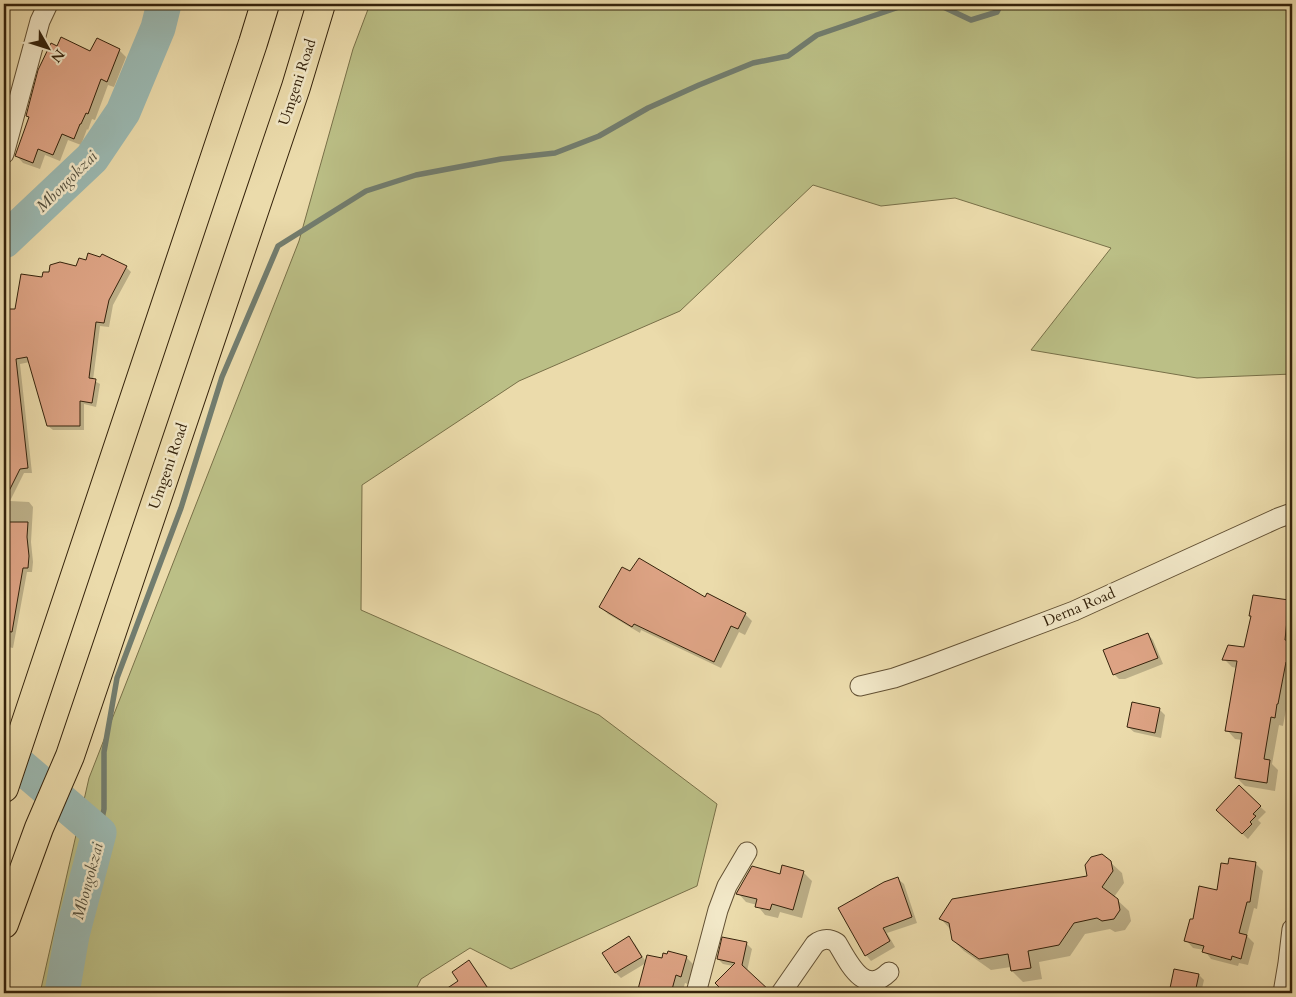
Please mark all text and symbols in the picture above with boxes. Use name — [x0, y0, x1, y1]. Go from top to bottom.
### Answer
north arrow — [22, 22, 72, 72]
street label: Umgeni Road — [274, 36, 320, 128]
text: N — [47, 45, 69, 67]
water label: Mbongokzai — [31, 146, 103, 217]
street label: Umgeni Road — [144, 420, 192, 512]
street label: Derna Road — [1040, 583, 1118, 631]
water label: Mbongokzai — [67, 840, 109, 922]

